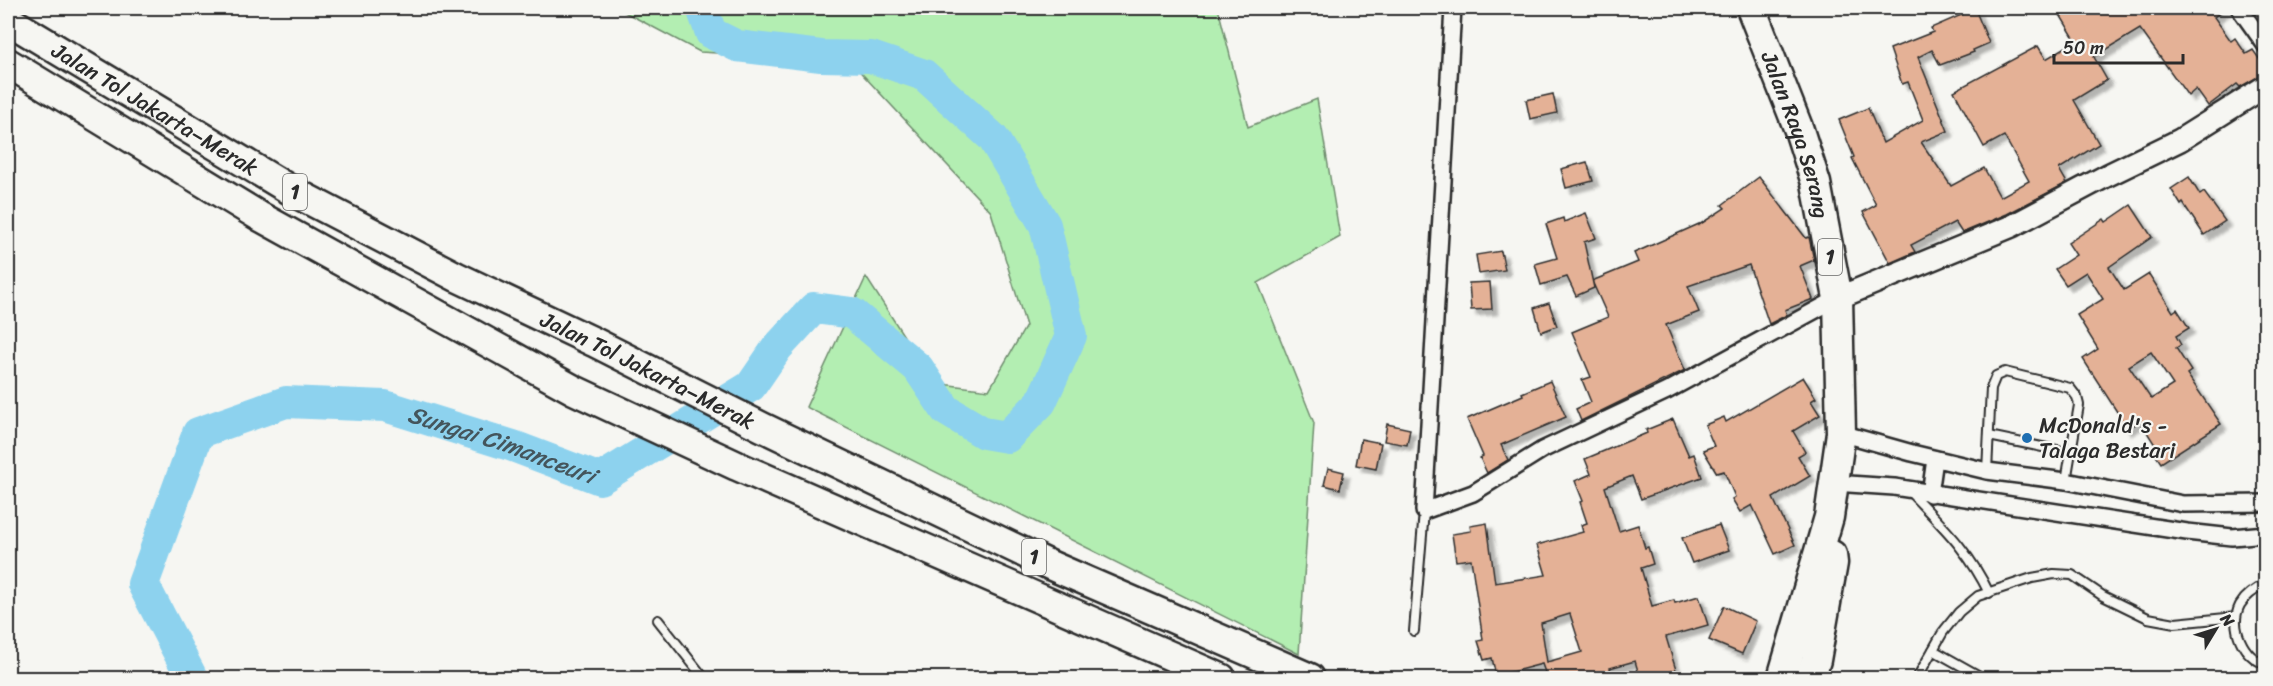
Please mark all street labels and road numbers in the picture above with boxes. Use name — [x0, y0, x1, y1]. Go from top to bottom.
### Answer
street label: Jalan Tol Jakarta–Merak — [44, 31, 267, 186]
street label: Jalan Raya Serang — [1750, 44, 1842, 222]
road number: 1 — [283, 174, 307, 210]
road number: 1 — [1818, 239, 1842, 275]
street label: Jalan Tol Jakarta–Merak — [533, 300, 762, 440]
road number: 1 — [1022, 539, 1046, 575]

